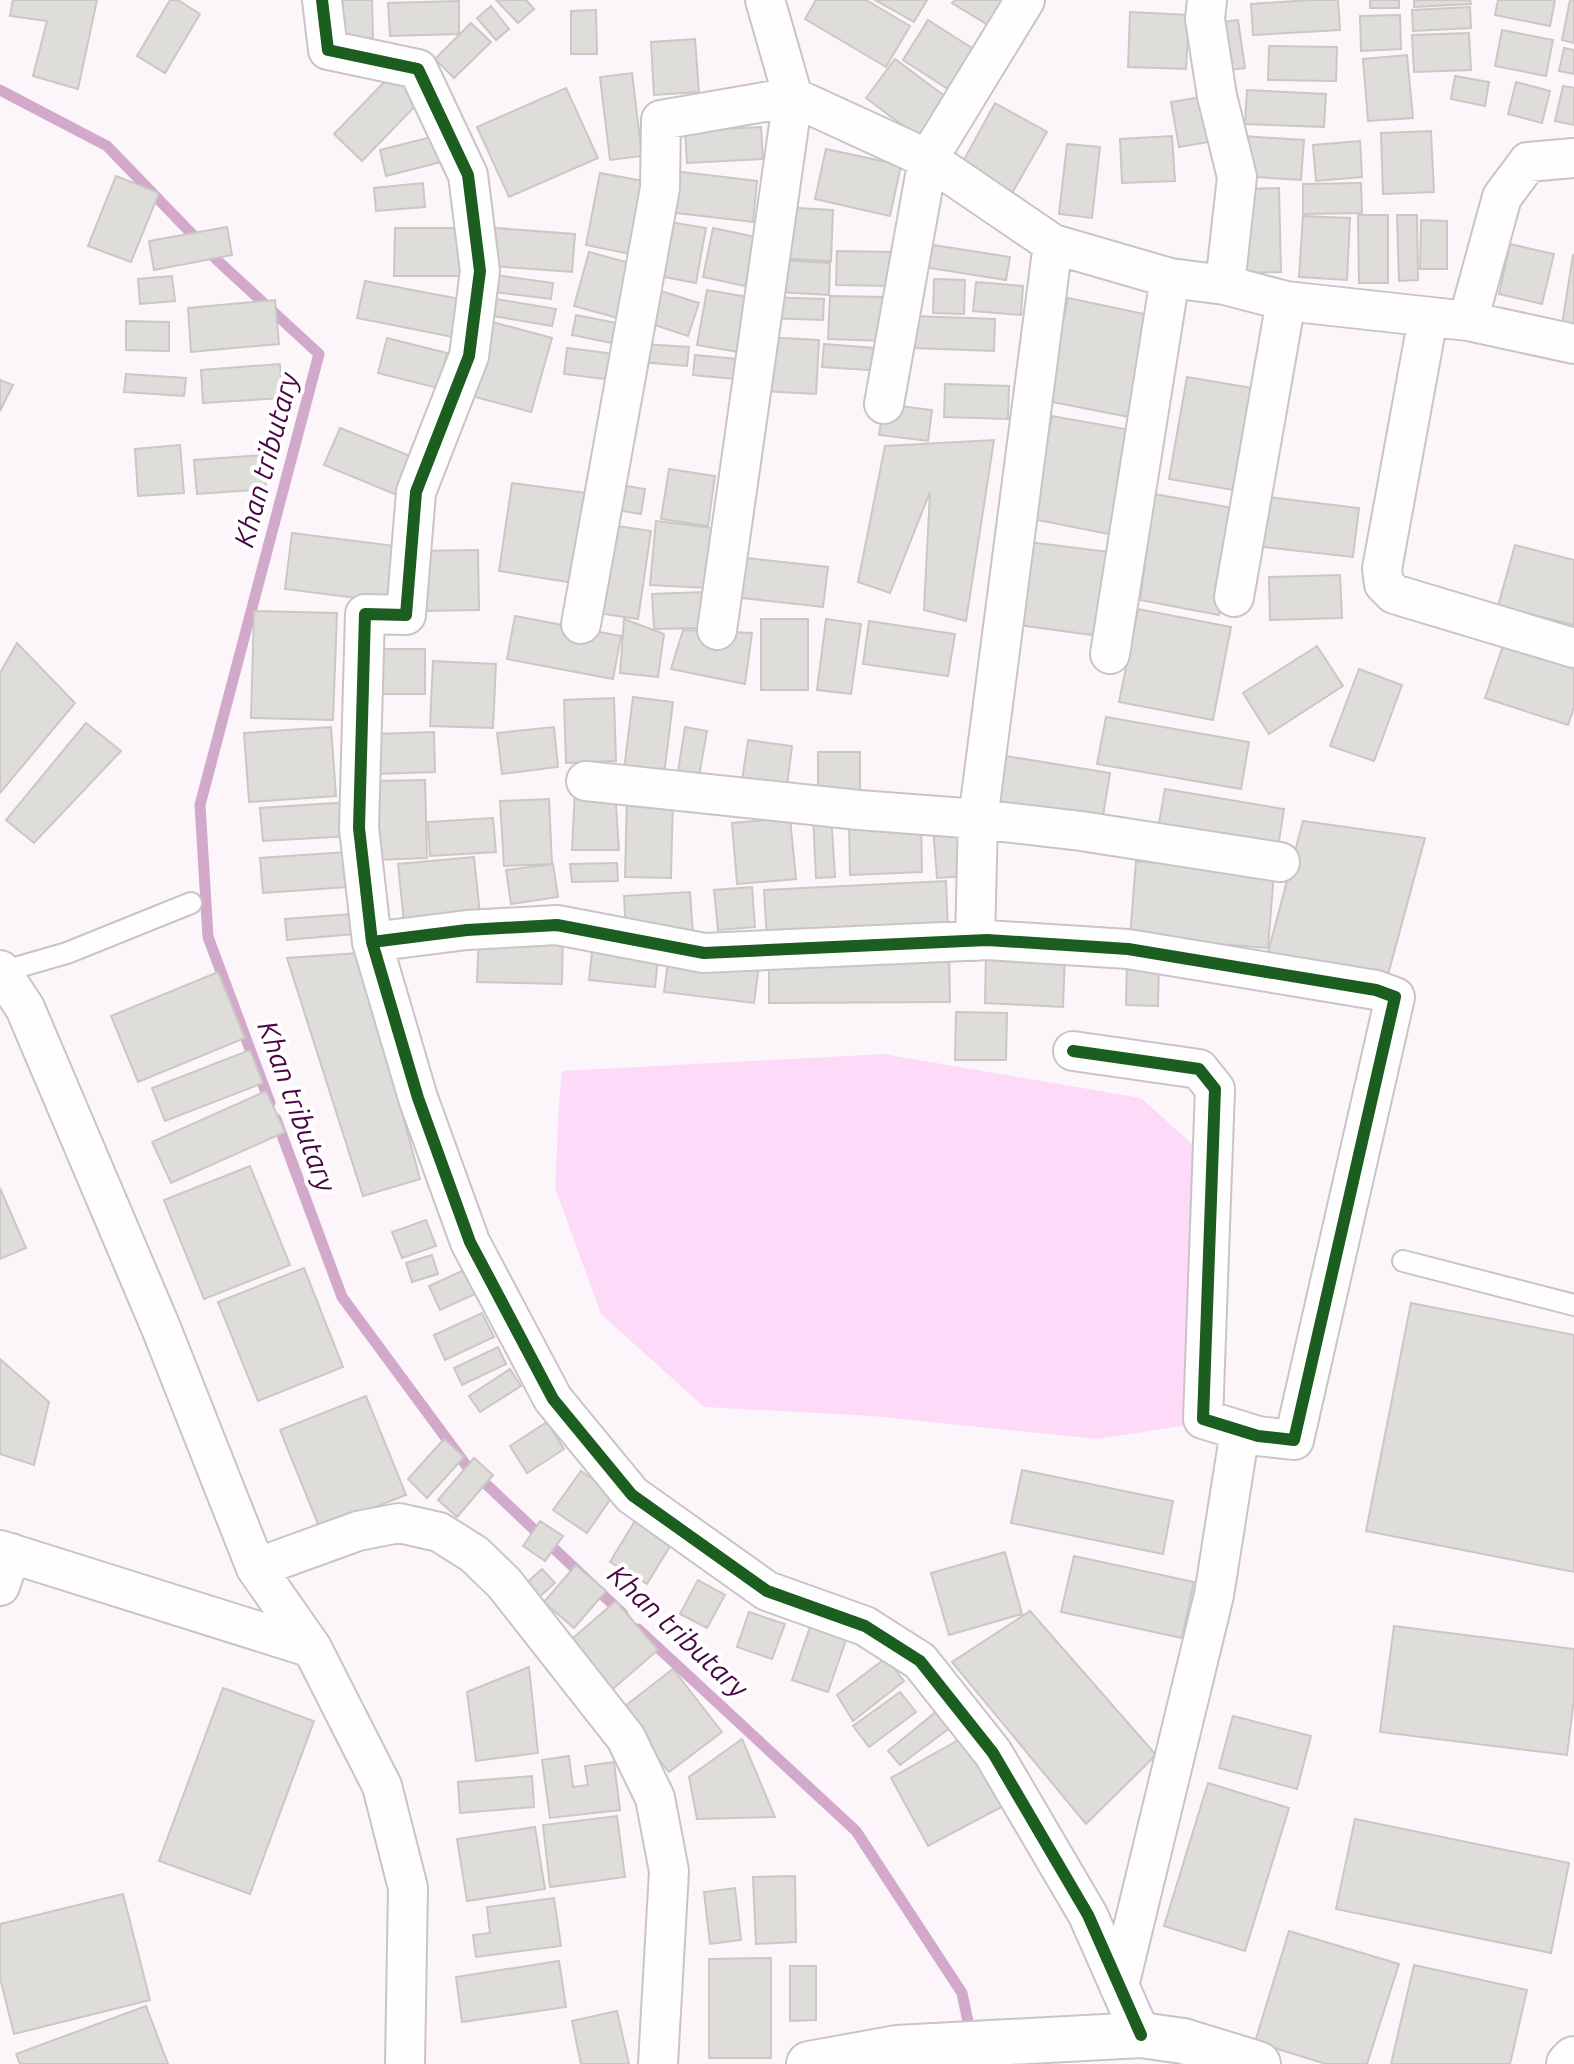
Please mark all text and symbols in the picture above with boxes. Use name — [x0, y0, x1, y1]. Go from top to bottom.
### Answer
water label: Khan tributary — [227, 369, 304, 550]
water label: Khan tributary — [252, 1016, 343, 1196]
water label: Khan tributary — [602, 1558, 755, 1704]

